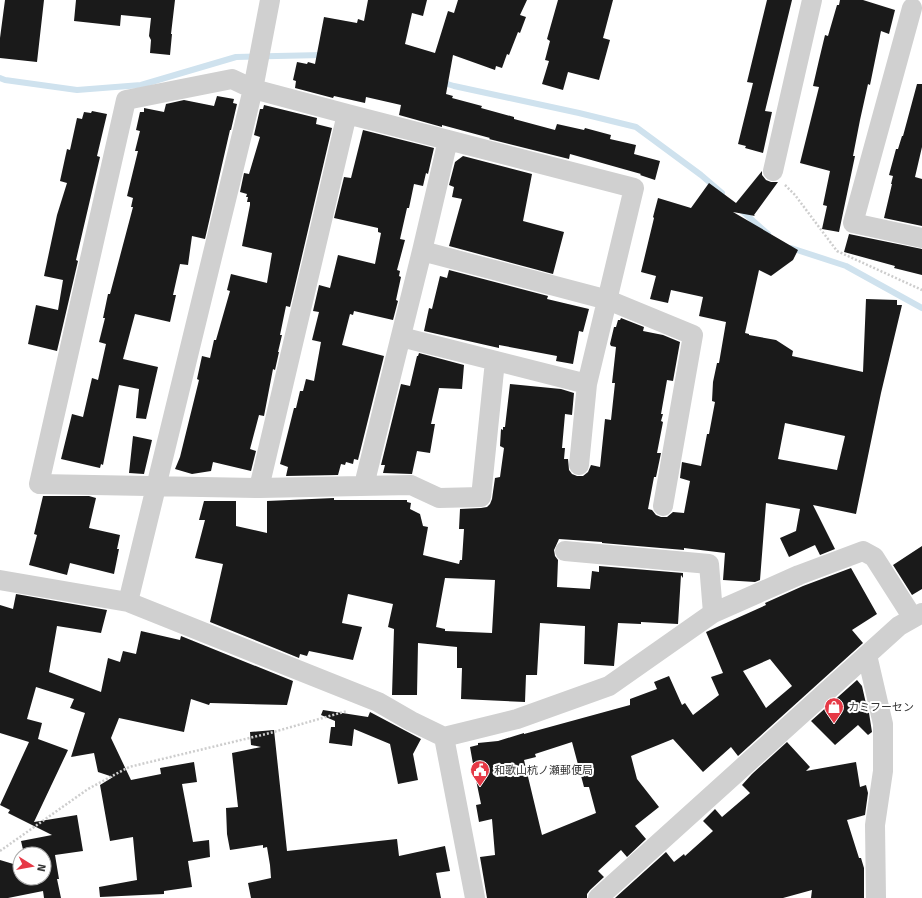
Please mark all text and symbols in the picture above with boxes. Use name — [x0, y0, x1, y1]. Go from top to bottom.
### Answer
shop icon: カミフーセン — [823, 696, 845, 724]
place label: カミフーセン — [848, 701, 914, 714]
public building icon: 和歌山杭ノ瀬郵便局 — [469, 759, 491, 787]
place label: 和歌山杭ノ瀬郵便局 — [494, 764, 593, 777]
north arrow — [12, 846, 52, 886]
text: N — [34, 863, 48, 873]

